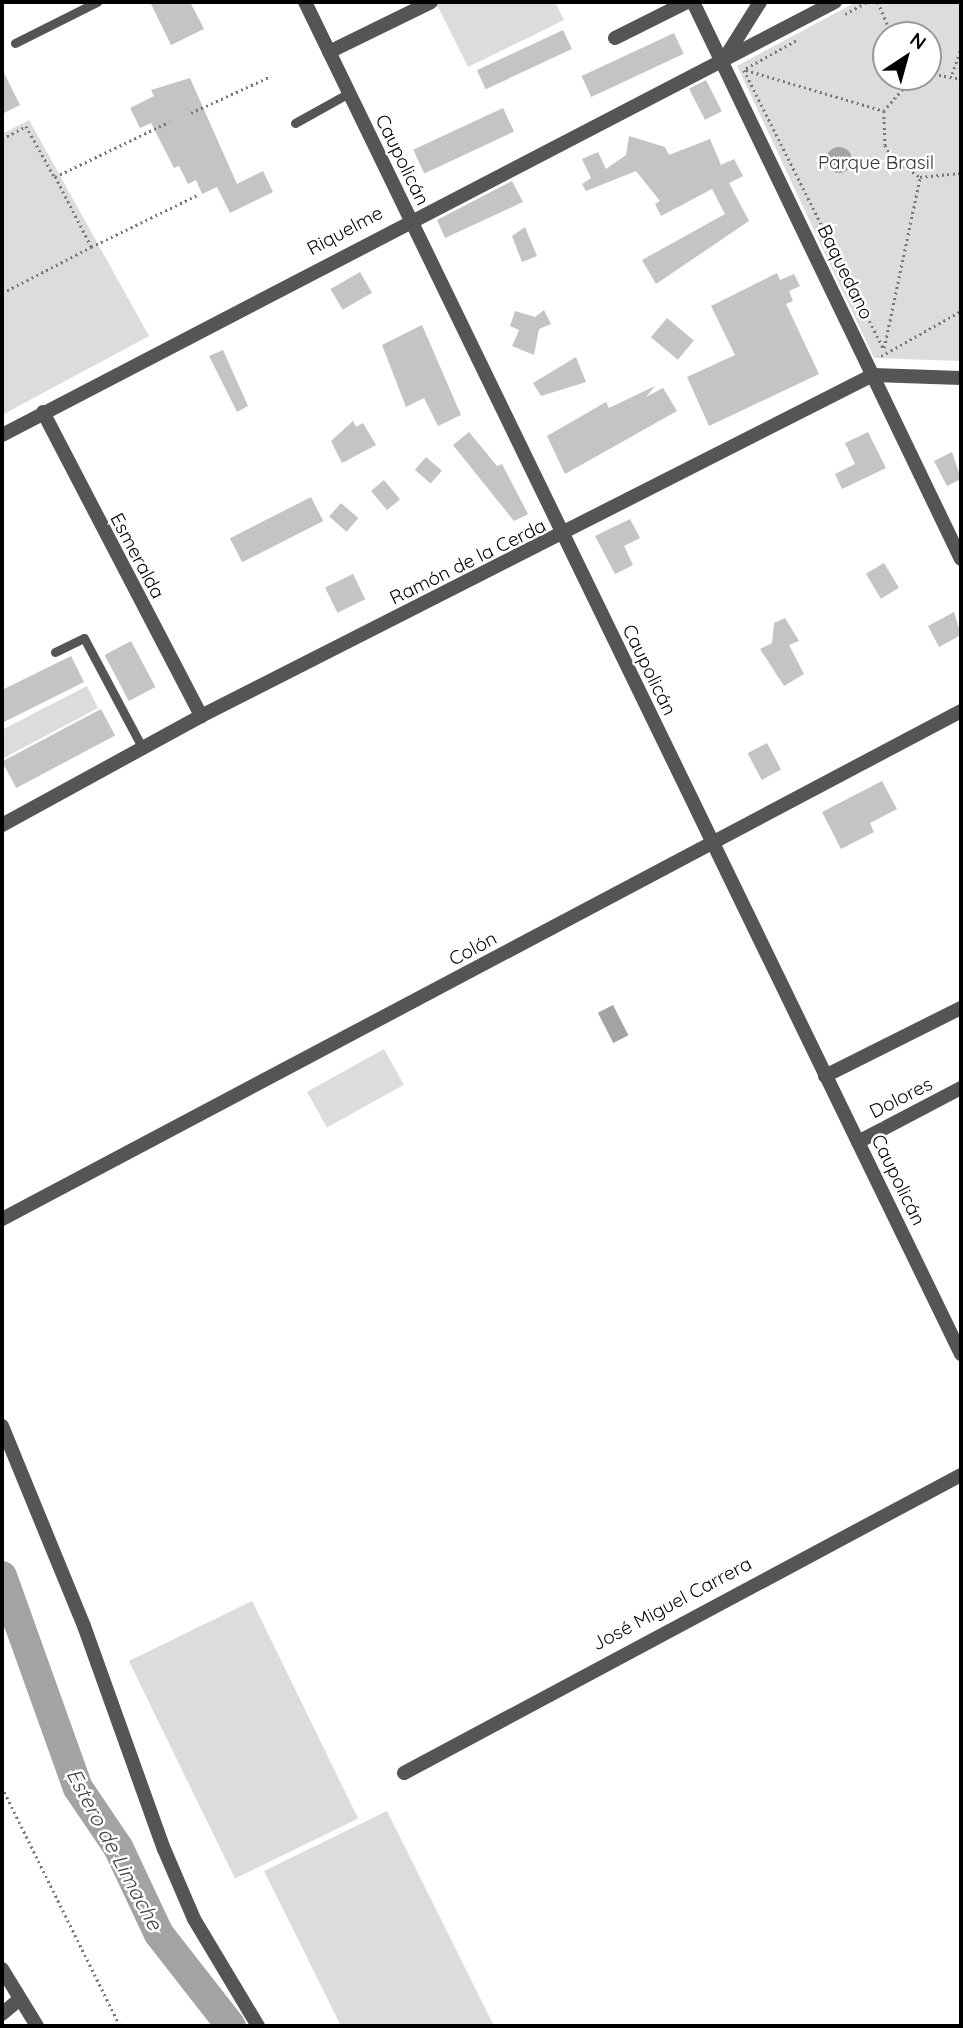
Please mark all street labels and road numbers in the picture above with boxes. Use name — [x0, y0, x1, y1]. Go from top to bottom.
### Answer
street label: Caupolicán — [370, 111, 434, 209]
street label: Riquelme — [303, 202, 387, 260]
street label: Baquedano — [812, 221, 878, 323]
street label: Esmeralda — [105, 509, 169, 603]
street label: Ramón de la Cerda — [386, 514, 550, 610]
street label: Caupolicán — [617, 621, 681, 719]
street label: Colón — [445, 927, 501, 971]
street label: Dolores — [866, 1073, 936, 1123]
street label: Caupolicán — [866, 1131, 930, 1229]
street label: José Miguel Carrera — [588, 1552, 756, 1656]

